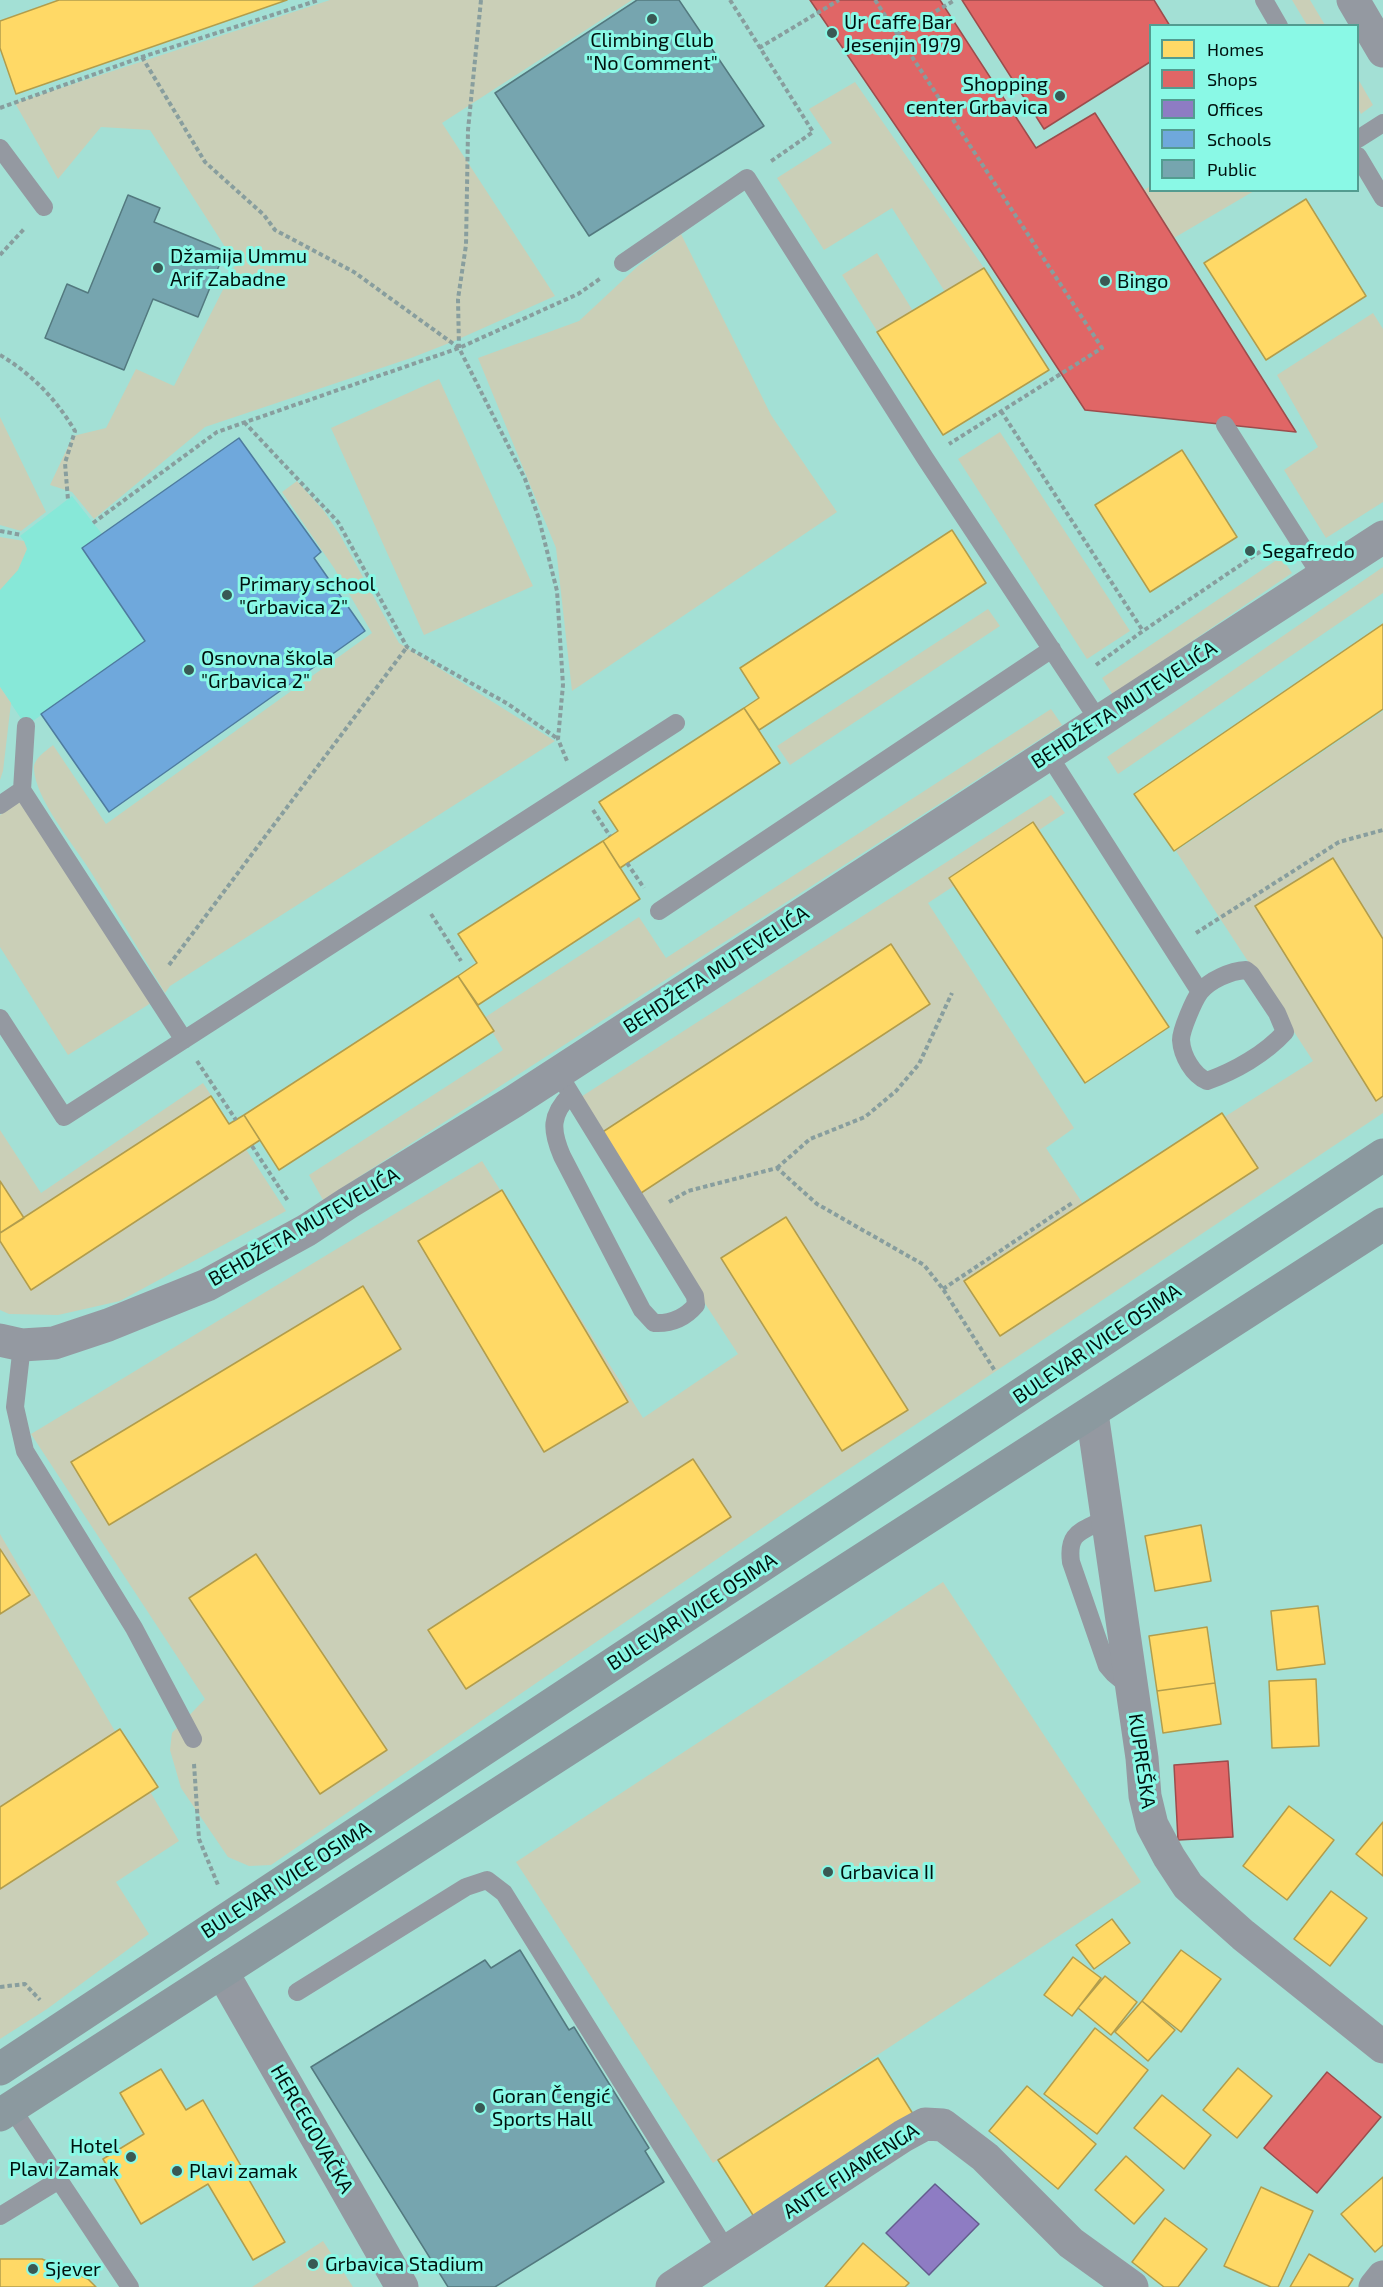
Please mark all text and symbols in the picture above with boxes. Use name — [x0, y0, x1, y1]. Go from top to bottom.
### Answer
place label: Ur Caffe Bar Jesenjin 1979 — [844, 10, 961, 57]
marker: Climbing Club "No Comment" — [645, 12, 659, 26]
legend — [1149, 24, 1359, 192]
marker: Ur Caffe Bar Jesenjin 1979 — [825, 26, 839, 40]
place label: Climbing Club "No Comment" — [586, 28, 718, 75]
text: Homes — [1207, 38, 1264, 60]
text: Shops — [1207, 68, 1257, 90]
place label: Shopping center Grbavica — [906, 72, 1048, 119]
marker: Shopping center Grbavica — [1053, 89, 1067, 103]
text: Offices — [1207, 98, 1263, 120]
text: Schools — [1207, 128, 1271, 150]
text: Public — [1207, 158, 1257, 180]
place label: Džamija Ummu Arif Zabadne — [170, 244, 307, 291]
marker: Džamija Ummu Arif Zabadne — [151, 261, 165, 275]
place label: Bingo — [1117, 269, 1168, 293]
marker: Bingo — [1098, 274, 1112, 288]
place label: Segafredo — [1262, 539, 1355, 563]
marker: Segafredo — [1243, 544, 1257, 558]
place label: Primary school "Grbavica 2" — [239, 572, 376, 619]
marker: Primary school "Grbavica 2" — [220, 588, 234, 602]
street label: BEHDŽETA MUTEVELIĆA — [1027, 636, 1221, 774]
place label: Osnovna škola "Grbavica 2" — [201, 646, 333, 693]
marker: Osnovna škola "Grbavica 2" — [182, 663, 196, 677]
street label: BEHDŽETA MUTEVELIĆA — [619, 901, 813, 1039]
street label: BEHDŽETA MUTEVELIĆA — [204, 1163, 404, 1291]
street label: BULEVAR IVICE OSIMA — [1008, 1279, 1186, 1409]
street label: BULEVAR IVICE OSIMA — [603, 1548, 781, 1676]
street label: KUPREŠKA — [1123, 1712, 1161, 1810]
street label: BULEVAR IVICE OSIMA — [197, 1816, 375, 1944]
place label: Grbavica II — [840, 1860, 934, 1884]
marker: Grbavica II — [821, 1865, 835, 1879]
street label: HERCEGOVAČKA — [265, 2060, 359, 2198]
place label: Goran Čengić Sports Hall — [492, 2084, 611, 2131]
marker: Goran Čengić Sports Hall — [473, 2101, 487, 2115]
street label: ANTE FIJAMENGA — [779, 2118, 923, 2224]
place label: Hotel Plavi Zamak — [9, 2134, 119, 2181]
marker: Hotel Plavi Zamak — [124, 2150, 138, 2164]
place label: Plavi zamak — [189, 2159, 298, 2183]
marker: Plavi zamak — [170, 2164, 184, 2178]
place label: Grbavica Stadium — [325, 2252, 484, 2276]
place label: Sjever — [45, 2257, 101, 2281]
marker: Grbavica Stadium — [306, 2257, 320, 2271]
marker: Sjever — [26, 2262, 40, 2276]

